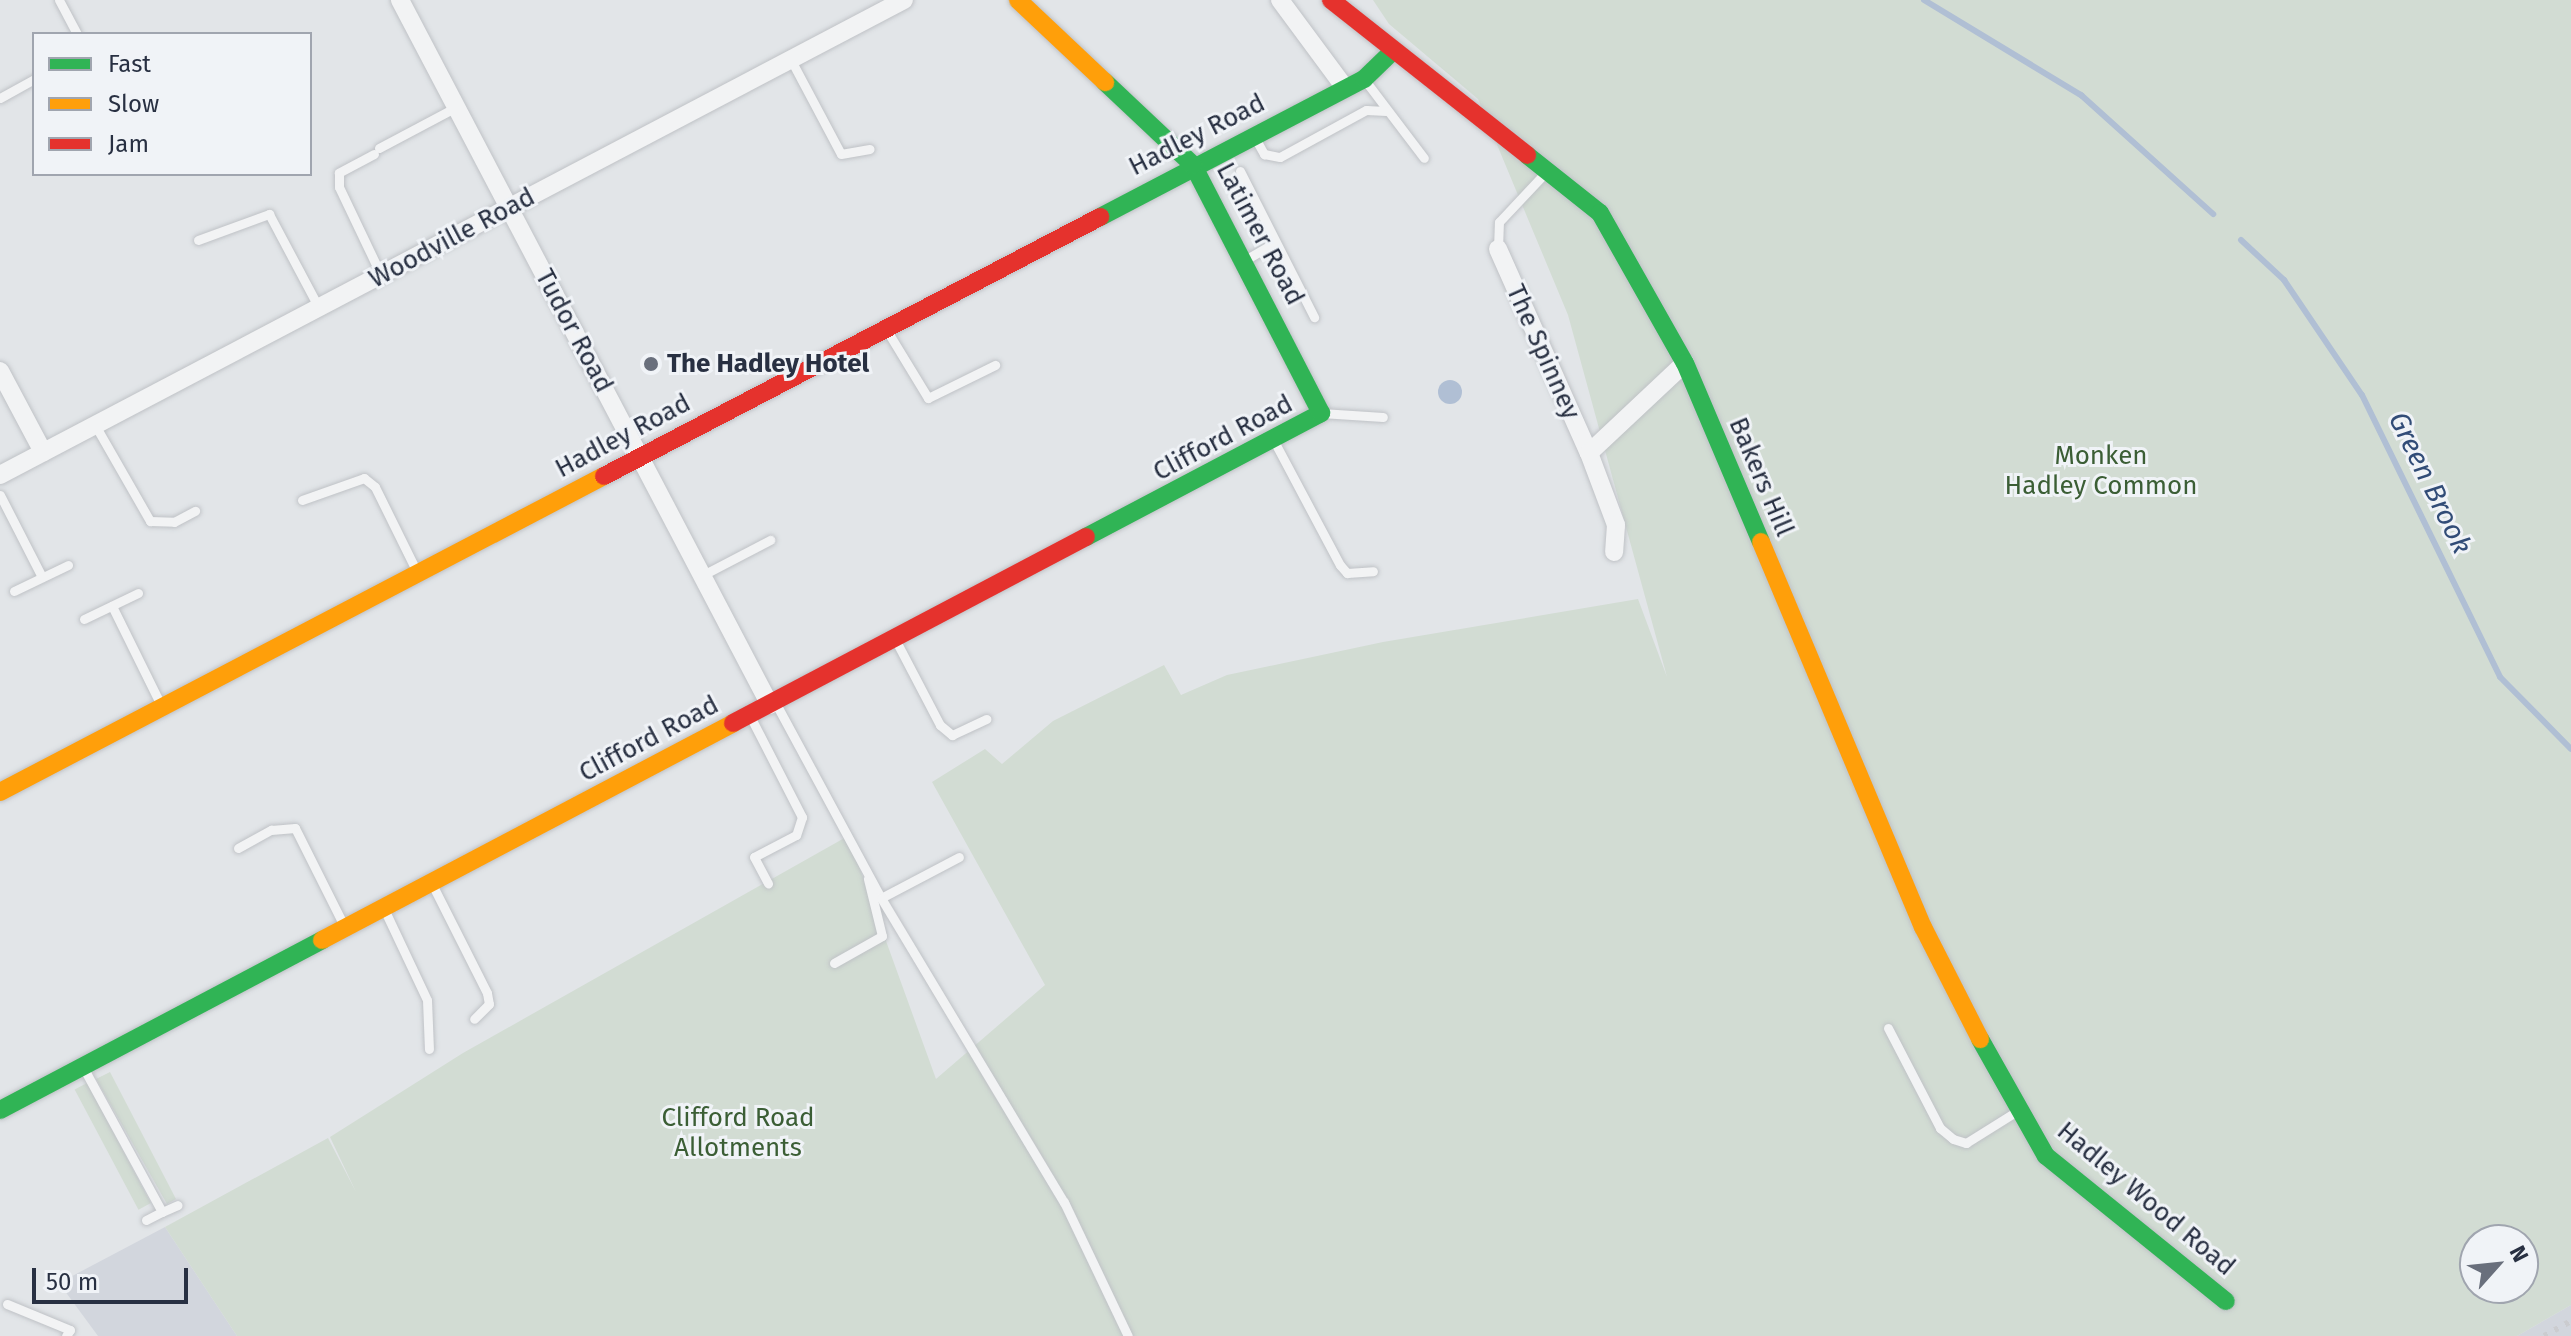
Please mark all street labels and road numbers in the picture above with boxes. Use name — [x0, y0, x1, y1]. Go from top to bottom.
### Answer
street label: Hadley Road — [1124, 87, 1270, 183]
street label: Latimer Road — [1209, 157, 1311, 311]
street label: Woodville Road — [364, 181, 540, 295]
street label: Tudor Road — [529, 264, 619, 398]
street label: The Spinney — [1499, 280, 1587, 424]
street label: Hadley Road — [550, 387, 696, 485]
street label: Clifford Road — [1148, 388, 1298, 488]
street label: Bakers Hill — [1722, 413, 1800, 541]
street label: Clifford Road — [574, 689, 724, 789]
street label: Hadley Wood Road — [2051, 1116, 2241, 1282]

